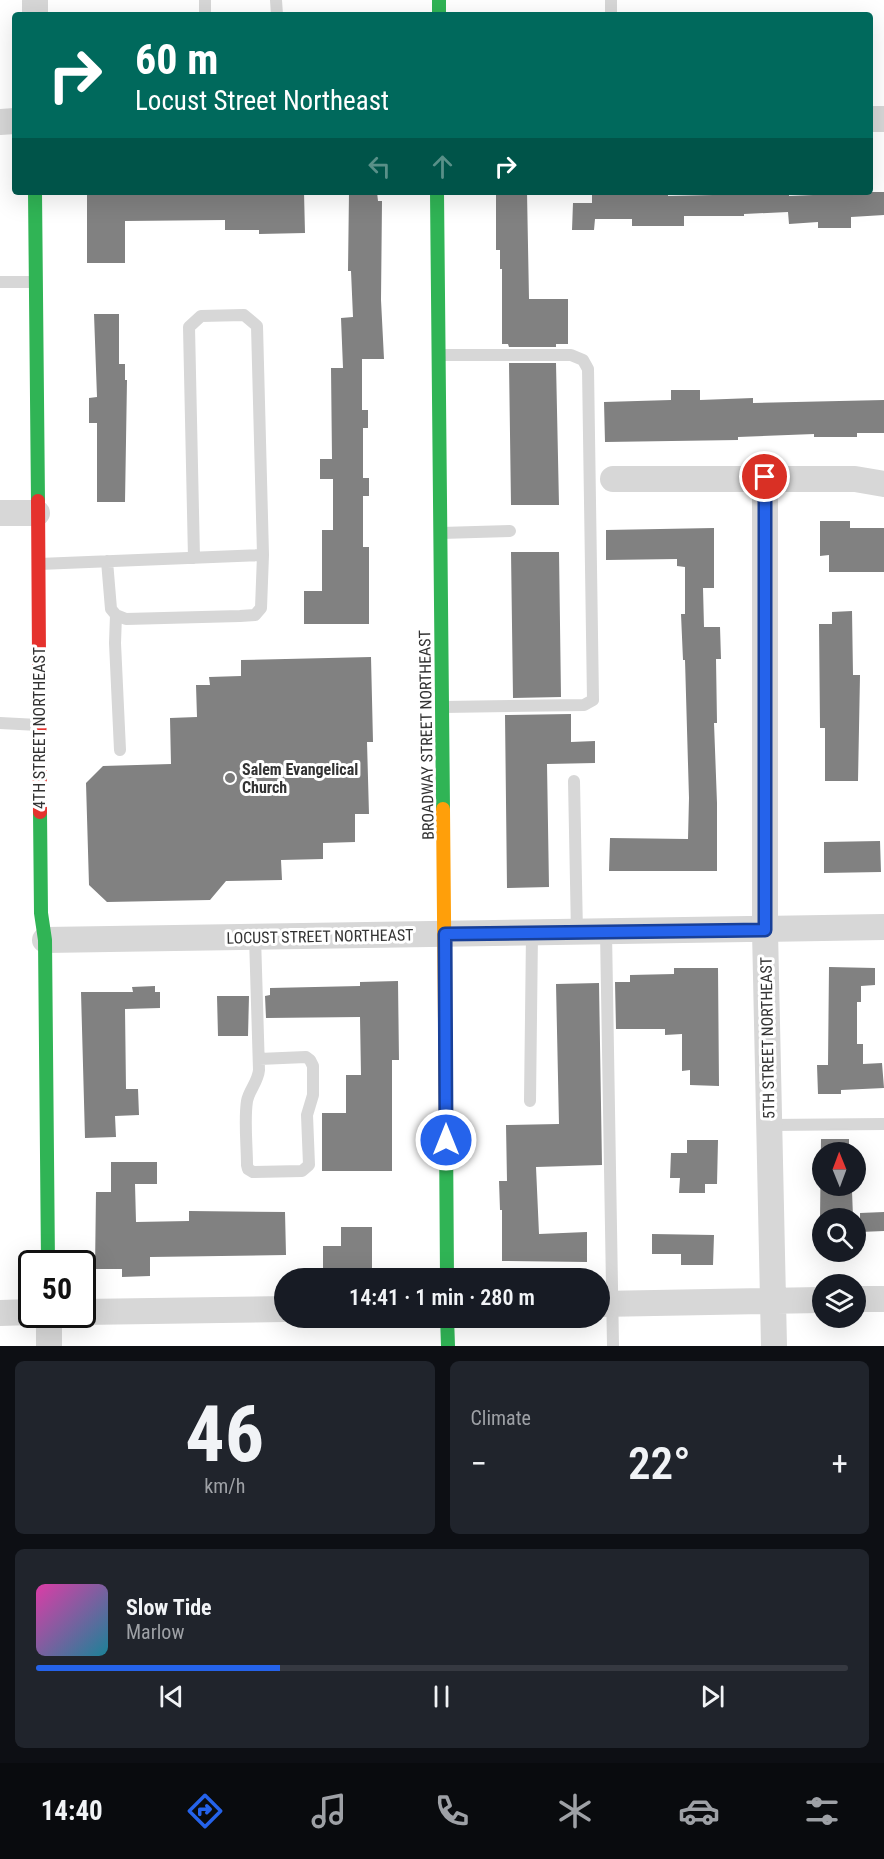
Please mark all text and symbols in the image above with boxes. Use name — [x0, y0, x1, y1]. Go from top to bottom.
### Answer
text: 60 m — [135, 35, 218, 84]
icon: right — [36, 36, 114, 114]
text: Locust Street Northeast — [135, 85, 389, 117]
icon: left — [363, 150, 396, 183]
icon: ahead — [426, 150, 459, 183]
icon: right — [489, 150, 522, 183]
pin — [739, 451, 790, 502]
icon: arrive — [748, 460, 781, 493]
street label: BROADWAY STREET NORTHEAST — [415, 630, 438, 840]
street label: 4TH STREET NORTHEAST — [30, 647, 49, 809]
place label: Salem Evangelical Church — [242, 760, 358, 797]
marker: Salem Evangelical Church — [223, 771, 237, 785]
street label: LOCUST STREET NORTHEAST — [226, 925, 414, 948]
street label: 5TH STREET NORTHEAST — [757, 957, 778, 1119]
position arrow — [414, 1108, 478, 1172]
north arrow — [812, 1142, 866, 1196]
map controls — [812, 1142, 866, 1328]
button: search — [812, 1208, 866, 1262]
speed limit sign: 50 — [18, 1250, 96, 1328]
button: layers — [812, 1274, 866, 1328]
text: 14:41 · 1 min · 280 m — [349, 1285, 535, 1310]
text: 46 — [185, 1389, 264, 1480]
text: Climate — [471, 1406, 531, 1430]
text: 22° — [628, 1437, 691, 1490]
text: − — [471, 1444, 487, 1483]
text: + — [832, 1444, 848, 1483]
text: km/h — [204, 1474, 245, 1498]
text: Slow Tide — [126, 1595, 212, 1620]
text: Marlow — [126, 1620, 184, 1644]
icon: previous — [155, 1680, 188, 1713]
icon: pause — [425, 1680, 458, 1713]
icon: next — [696, 1680, 729, 1713]
icon: directions — [184, 1790, 226, 1832]
icon: music — [308, 1790, 350, 1832]
icon: phone — [431, 1790, 473, 1832]
icon: climate — [554, 1790, 596, 1832]
icon: car — [678, 1790, 720, 1832]
icon: filters — [801, 1790, 843, 1832]
text: 14:40 — [41, 1795, 103, 1827]

